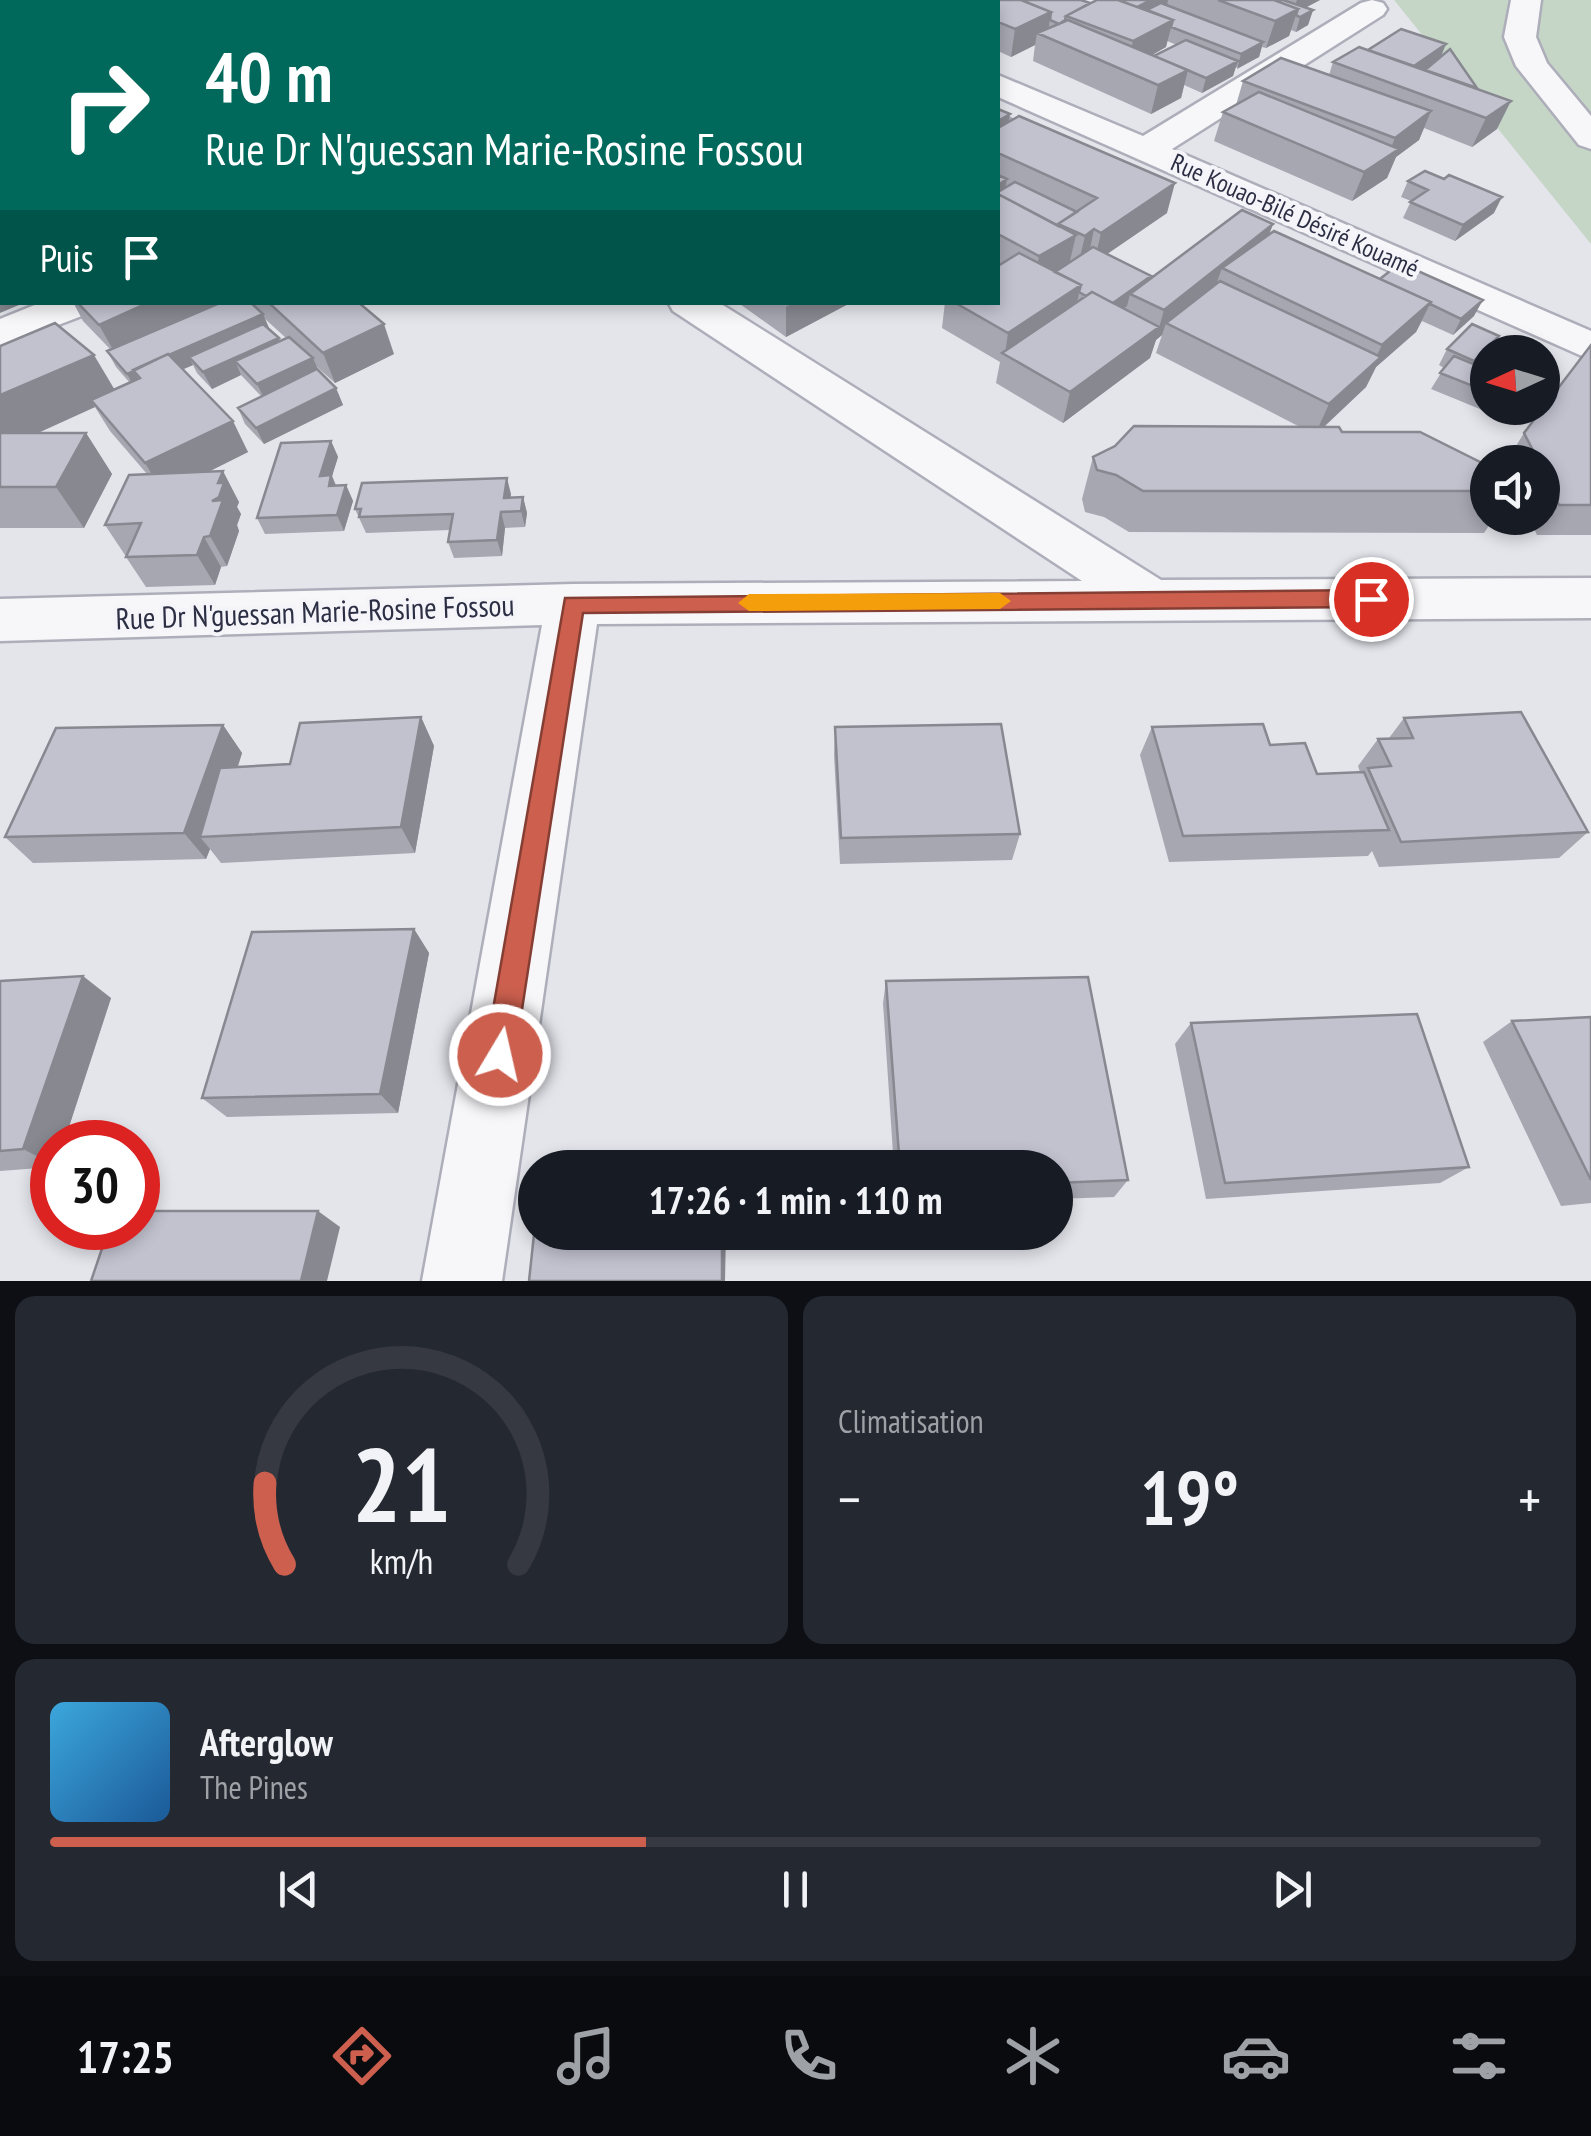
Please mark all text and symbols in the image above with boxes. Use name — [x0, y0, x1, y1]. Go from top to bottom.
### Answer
text: 40 m — [205, 31, 333, 121]
icon: right — [40, 40, 170, 170]
text: Rue Dr N'guessan Marie-Rosine Fossou — [205, 119, 804, 177]
street label: Rue Kouao-Bilé Désiré Kouamé — [1166, 146, 1424, 284]
icon: arrive — [114, 230, 169, 285]
text: Puis — [40, 233, 94, 282]
north arrow — [1470, 335, 1560, 425]
map controls — [1470, 335, 1560, 535]
button: sound — [1470, 445, 1560, 535]
pin — [1329, 557, 1414, 642]
icon: arrive — [1344, 572, 1399, 627]
street label: Rue Dr N'guessan Marie-Rosine Fossou — [115, 585, 515, 637]
position arrow — [448, 1003, 552, 1107]
speed limit sign: 30 — [30, 1120, 160, 1250]
text: 17:26 · 1 min · 110 m — [649, 1175, 942, 1224]
text: Climatisation — [838, 1400, 984, 1442]
text: 21 — [352, 1416, 451, 1551]
text: 19° — [1140, 1449, 1239, 1546]
text: − — [838, 1463, 861, 1534]
text: + — [1518, 1463, 1541, 1534]
text: km/h — [370, 1538, 433, 1584]
text: Afterglow — [200, 1717, 333, 1766]
text: The Pines — [200, 1766, 308, 1808]
icon: previous — [271, 1862, 326, 1917]
icon: pause — [768, 1862, 823, 1917]
icon: next — [1265, 1862, 1320, 1917]
icon: directions — [327, 2021, 397, 2091]
icon: music — [551, 2021, 621, 2091]
icon: phone — [774, 2021, 844, 2091]
icon: climate — [998, 2021, 1068, 2091]
icon: car — [1221, 2021, 1291, 2091]
icon: filters — [1444, 2021, 1514, 2091]
text: 17:25 — [77, 2027, 174, 2085]

